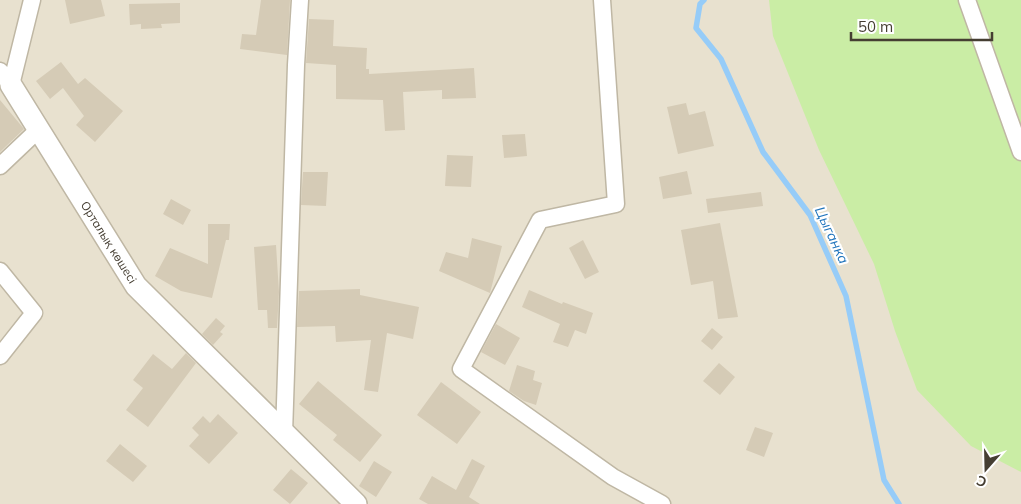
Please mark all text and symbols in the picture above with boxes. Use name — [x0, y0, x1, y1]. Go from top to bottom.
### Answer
scale bar — [851, 10, 992, 42]
text: 50 m — [858, 17, 893, 36]
street label: Орталық көшесі — [78, 198, 140, 286]
water label: Цыганка — [811, 204, 853, 267]
north arrow — [961, 444, 1011, 494]
text: С — [974, 471, 989, 491]

